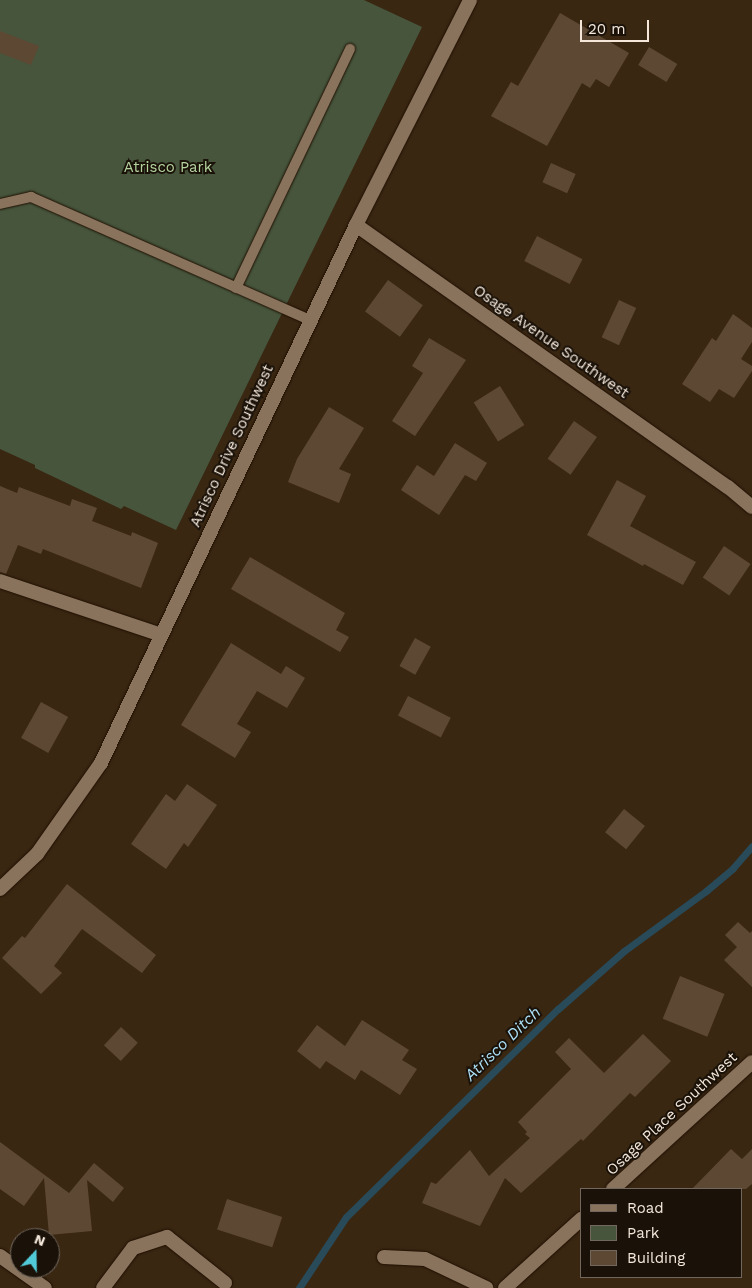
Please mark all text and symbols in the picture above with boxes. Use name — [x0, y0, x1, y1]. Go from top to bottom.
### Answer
scale bar — [582, 10, 651, 42]
text: 20 m — [588, 20, 626, 38]
park label: Atrisco Park — [124, 159, 212, 177]
street label: Osage Avenue Southwest — [470, 281, 632, 403]
street label: Atrisco Drive Southwest — [186, 362, 278, 530]
water label: Atrisco Ditch — [461, 1003, 545, 1085]
street label: Osage Place Southwest — [603, 1049, 741, 1179]
legend — [580, 1188, 742, 1278]
text: Road — [627, 1199, 664, 1217]
text: Park — [627, 1224, 659, 1242]
north arrow — [10, 1228, 60, 1278]
text: N — [32, 1231, 48, 1249]
text: Building — [627, 1249, 685, 1267]

